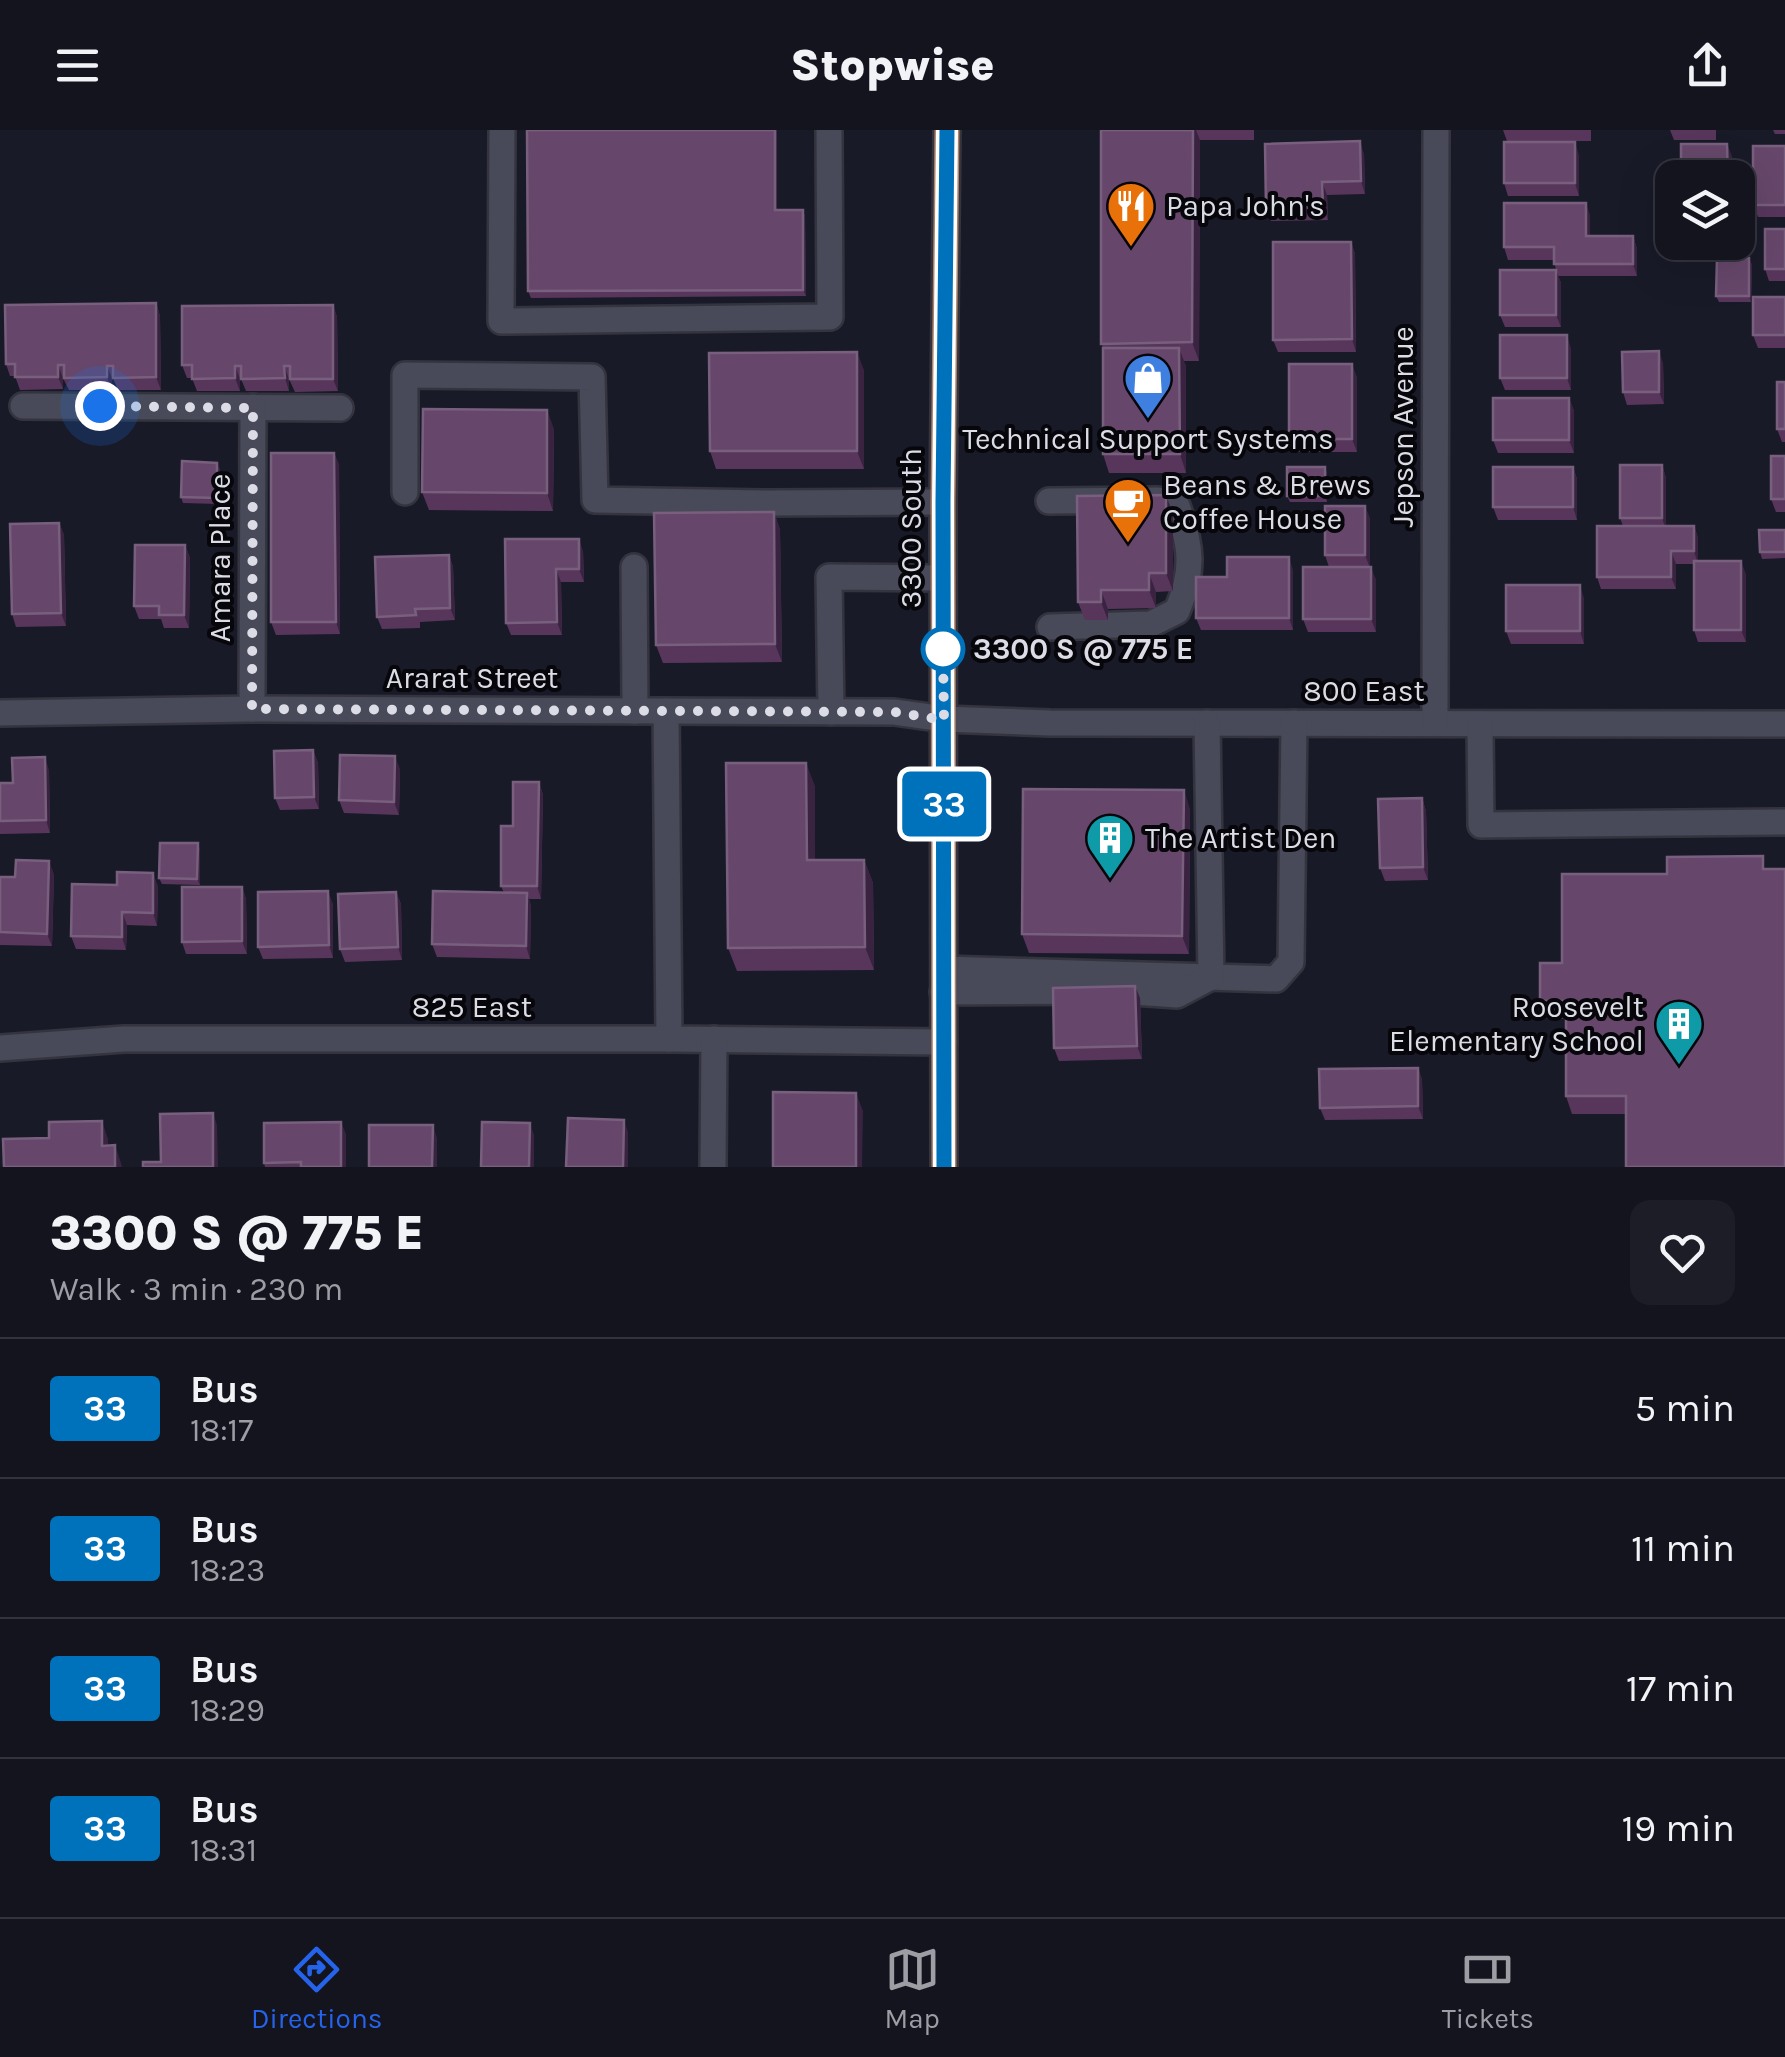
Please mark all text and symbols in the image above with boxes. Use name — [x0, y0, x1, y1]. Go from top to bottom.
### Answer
icon: menu — [50, 38, 105, 93]
icon: share — [1680, 38, 1735, 93]
text: Stopwise — [790, 39, 995, 91]
map controls — [1655, 160, 1755, 260]
button: layers — [1655, 160, 1755, 260]
restaurant icon: Papa John's — [1105, 180, 1157, 248]
place label: Papa John's — [1166, 188, 1325, 224]
street label: Jepson Avenue — [1385, 326, 1421, 528]
shop icon: Technical Support Systems — [1122, 352, 1174, 420]
your location — [75, 381, 125, 431]
place label: Technical Support Systems — [962, 421, 1334, 457]
street label: 3300 South — [893, 448, 929, 608]
place label: Beans & Brews Coffee House — [1163, 467, 1372, 537]
street label: Amara Place — [202, 474, 238, 642]
cafe icon: Beans & Brews Coffee House — [1102, 476, 1154, 544]
marker: 3300 S @ 775 E — [922, 628, 964, 670]
place label: 3300 S @ 775 E — [973, 631, 1193, 667]
street label: Ararat Street — [386, 660, 558, 696]
street label: 800 East — [1303, 673, 1425, 709]
line badge: 33 — [899, 772, 989, 836]
text: 33 — [922, 784, 966, 825]
building icon: The Artist Den — [1084, 812, 1136, 880]
place label: The Artist Den — [1145, 820, 1336, 856]
street label: 825 East — [412, 989, 532, 1025]
place label: Roosevelt Elementary School — [1389, 989, 1644, 1059]
building icon: Roosevelt Elementary School — [1653, 998, 1705, 1066]
button: heart — [1630, 1200, 1735, 1305]
text: 3300 S @ 775 E — [50, 1205, 424, 1261]
text: Walk · 3 min · 230 m — [50, 1271, 343, 1308]
text: Bus — [190, 1367, 259, 1412]
text: 5 min — [1635, 1386, 1735, 1431]
text: 33 — [83, 1388, 127, 1429]
text: 18:17 — [190, 1412, 253, 1449]
text: Bus — [190, 1507, 259, 1552]
text: 11 min — [1631, 1526, 1735, 1571]
text: 33 — [83, 1528, 127, 1569]
text: 18:23 — [190, 1552, 265, 1589]
text: Bus — [190, 1647, 259, 1692]
text: 17 min — [1626, 1666, 1735, 1711]
text: 33 — [83, 1668, 127, 1709]
text: 18:29 — [190, 1692, 265, 1729]
text: Bus — [190, 1787, 259, 1832]
text: 19 min — [1622, 1806, 1735, 1851]
text: 33 — [83, 1808, 127, 1849]
text: 18:31 — [190, 1832, 257, 1869]
tab: Directions — [251, 1942, 383, 2035]
tab: Map — [884, 1942, 940, 2035]
tab: Tickets — [1442, 1942, 1534, 2035]

